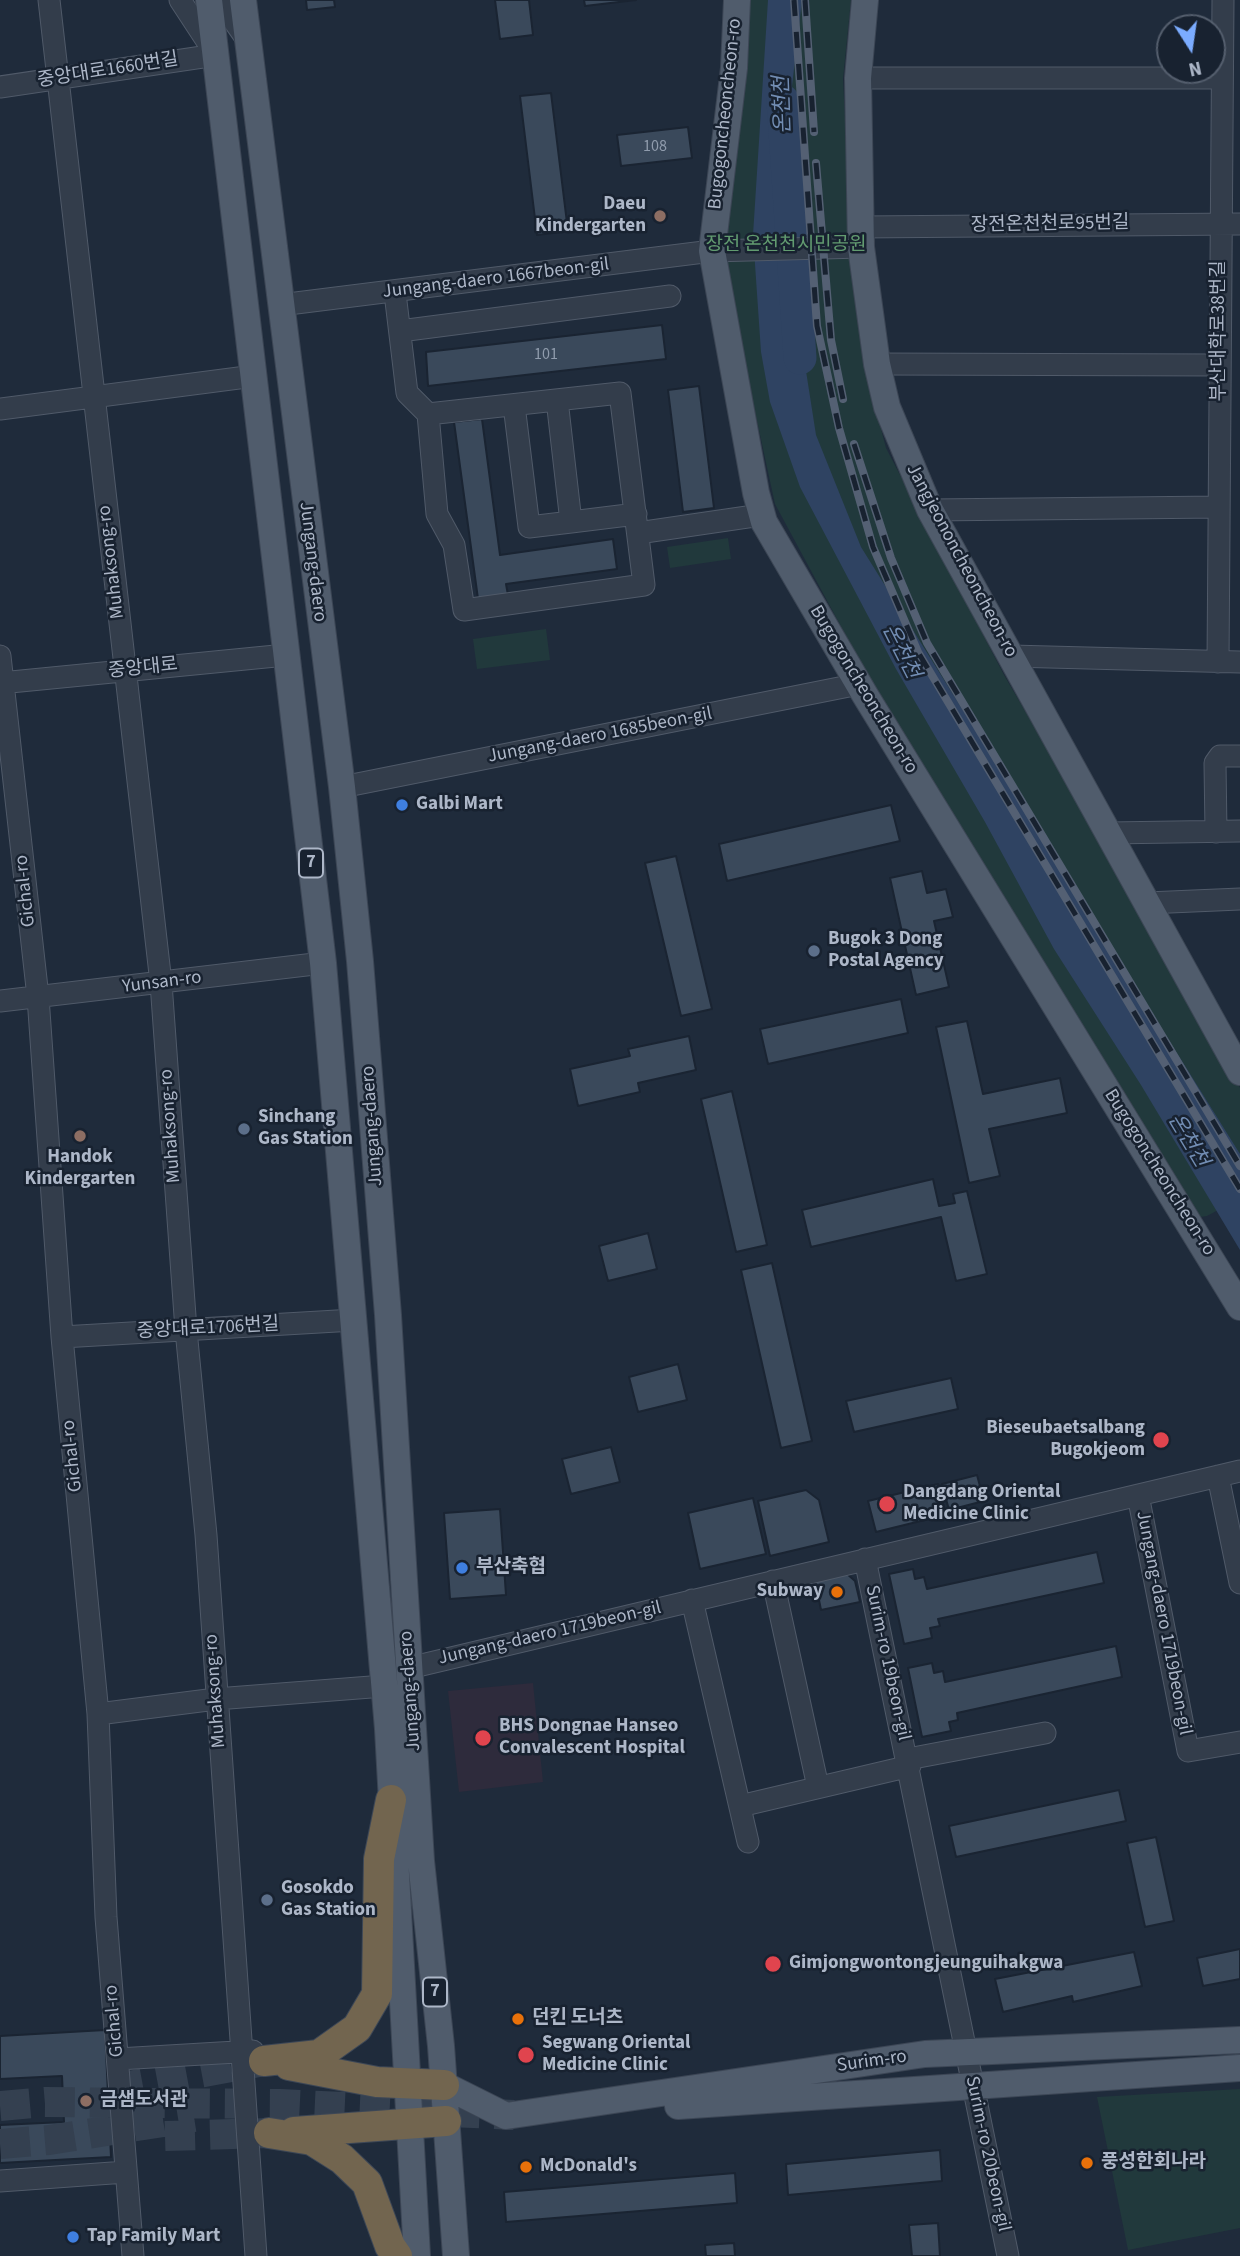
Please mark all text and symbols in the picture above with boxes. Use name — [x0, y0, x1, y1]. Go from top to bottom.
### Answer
north arrow — [1156, 14, 1226, 84]
street label: Bugogoncheoncheon-ro — [705, 17, 747, 211]
street label: 중앙대로1660번길 — [36, 49, 180, 93]
text: N — [1186, 54, 1204, 83]
water label: 온천천 — [770, 76, 798, 134]
house number: 108 — [643, 137, 667, 157]
place label: Daeu Kindergarten — [535, 194, 646, 238]
marker: Daeu Kindergarten — [652, 208, 668, 224]
street label: 장전온천천로95번길 — [970, 212, 1130, 238]
park label: 장전 온천천시민공원 — [705, 235, 867, 257]
street label: Jungang-daero 1667beon-gil — [381, 254, 611, 304]
street label: 부산대학로38번길 — [1209, 260, 1231, 402]
house number: 101 — [534, 345, 558, 365]
street label: Jangjeononcheoncheon-ro — [900, 460, 1022, 662]
street label: Jungang-daero — [293, 501, 331, 623]
street label: Muhaksong-ro — [94, 504, 130, 620]
street label: Bugogoncheoncheon-ro — [804, 602, 922, 778]
water label: 온천천 — [876, 620, 924, 684]
street label: 중앙대로 — [107, 654, 179, 684]
street label: Jungang-daero 1685beon-gil — [486, 703, 714, 769]
place label: Galbi Mart — [416, 794, 503, 816]
marker: Galbi Mart — [394, 797, 410, 813]
road number: 7 — [299, 848, 323, 878]
street label: Gichal-ro — [11, 854, 41, 928]
place label: Bugok 3 Dong Postal Agency — [828, 929, 944, 973]
marker: Bugok 3 Dong Postal Agency — [806, 943, 822, 959]
street label: Yunsan-ro — [121, 967, 203, 999]
street label: Jungang-daero — [357, 1065, 389, 1187]
street label: Muhaksong-ro — [156, 1068, 186, 1184]
street label: Bugogoncheoncheon-ro — [1098, 1086, 1220, 1260]
place label: Sinchang Gas Station — [258, 1107, 353, 1151]
water label: 온천천 — [1161, 1110, 1213, 1172]
marker: Sinchang Gas Station — [236, 1121, 252, 1137]
marker: Handok Kindergarten — [72, 1128, 88, 1144]
place label: Handok Kindergarten — [25, 1147, 135, 1191]
street label: 중앙대로1706번길 — [136, 1314, 280, 1344]
place label: Bieseubaetsalbang Bugokjeom — [986, 1418, 1145, 1462]
street label: Gichal-ro — [58, 1419, 88, 1493]
marker: Bieseubaetsalbang Bugokjeom — [1151, 1430, 1171, 1450]
place label: Dangdang Oriental Medicine Clinic — [903, 1482, 1060, 1526]
marker: Dangdang Oriental Medicine Clinic — [877, 1494, 897, 1514]
street label: Jungang-daero 1719beon-gil — [1130, 1509, 1196, 1737]
place label: 부산축협 — [476, 1557, 546, 1579]
marker: 부산축협 — [454, 1560, 470, 1576]
place label: Subway — [756, 1581, 823, 1603]
street label: Surim-ro 19beon-gil — [859, 1583, 915, 1743]
marker: Subway — [829, 1584, 845, 1600]
street label: Jungang-daero 1719beon-gil — [436, 1597, 664, 1671]
street label: Jungang-daero — [395, 1630, 427, 1752]
street label: Muhaksong-ro — [201, 1633, 231, 1749]
place label: BHS Dongnae Hanseo Convalescent Hospital — [499, 1716, 685, 1760]
marker: BHS Dongnae Hanseo Convalescent Hospital — [473, 1728, 493, 1748]
place label: Gosokdo Gas Station — [281, 1878, 376, 1922]
marker: Gosokdo Gas Station — [259, 1892, 275, 1908]
place label: Gimjongwontongjeunguihakgwa — [789, 1953, 1063, 1975]
marker: Gimjongwontongjeunguihakgwa — [763, 1954, 783, 1974]
road number: 7 — [423, 1978, 447, 2006]
street label: Gichal-ro — [100, 1984, 130, 2058]
place label: 던킨 도너츠 — [532, 2008, 623, 2030]
marker: 던킨 도너츠 — [510, 2011, 526, 2027]
place label: Segwang Oriental Medicine Clinic — [542, 2033, 690, 2077]
marker: Segwang Oriental Medicine Clinic — [516, 2045, 536, 2065]
street label: Surim-ro — [836, 2046, 908, 2078]
street label: Surim-ro 20beon-gil — [959, 2074, 1015, 2234]
place label: 금샘도서관 — [100, 2090, 187, 2112]
marker: 금샘도서관 — [78, 2093, 94, 2109]
place label: 풍성한회나라 — [1101, 2152, 1206, 2174]
marker: 풍성한회나라 — [1079, 2155, 1095, 2171]
place label: McDonald's — [540, 2156, 637, 2178]
marker: McDonald's — [518, 2159, 534, 2175]
place label: Tap Family Mart — [87, 2226, 220, 2248]
marker: Tap Family Mart — [65, 2229, 81, 2245]

